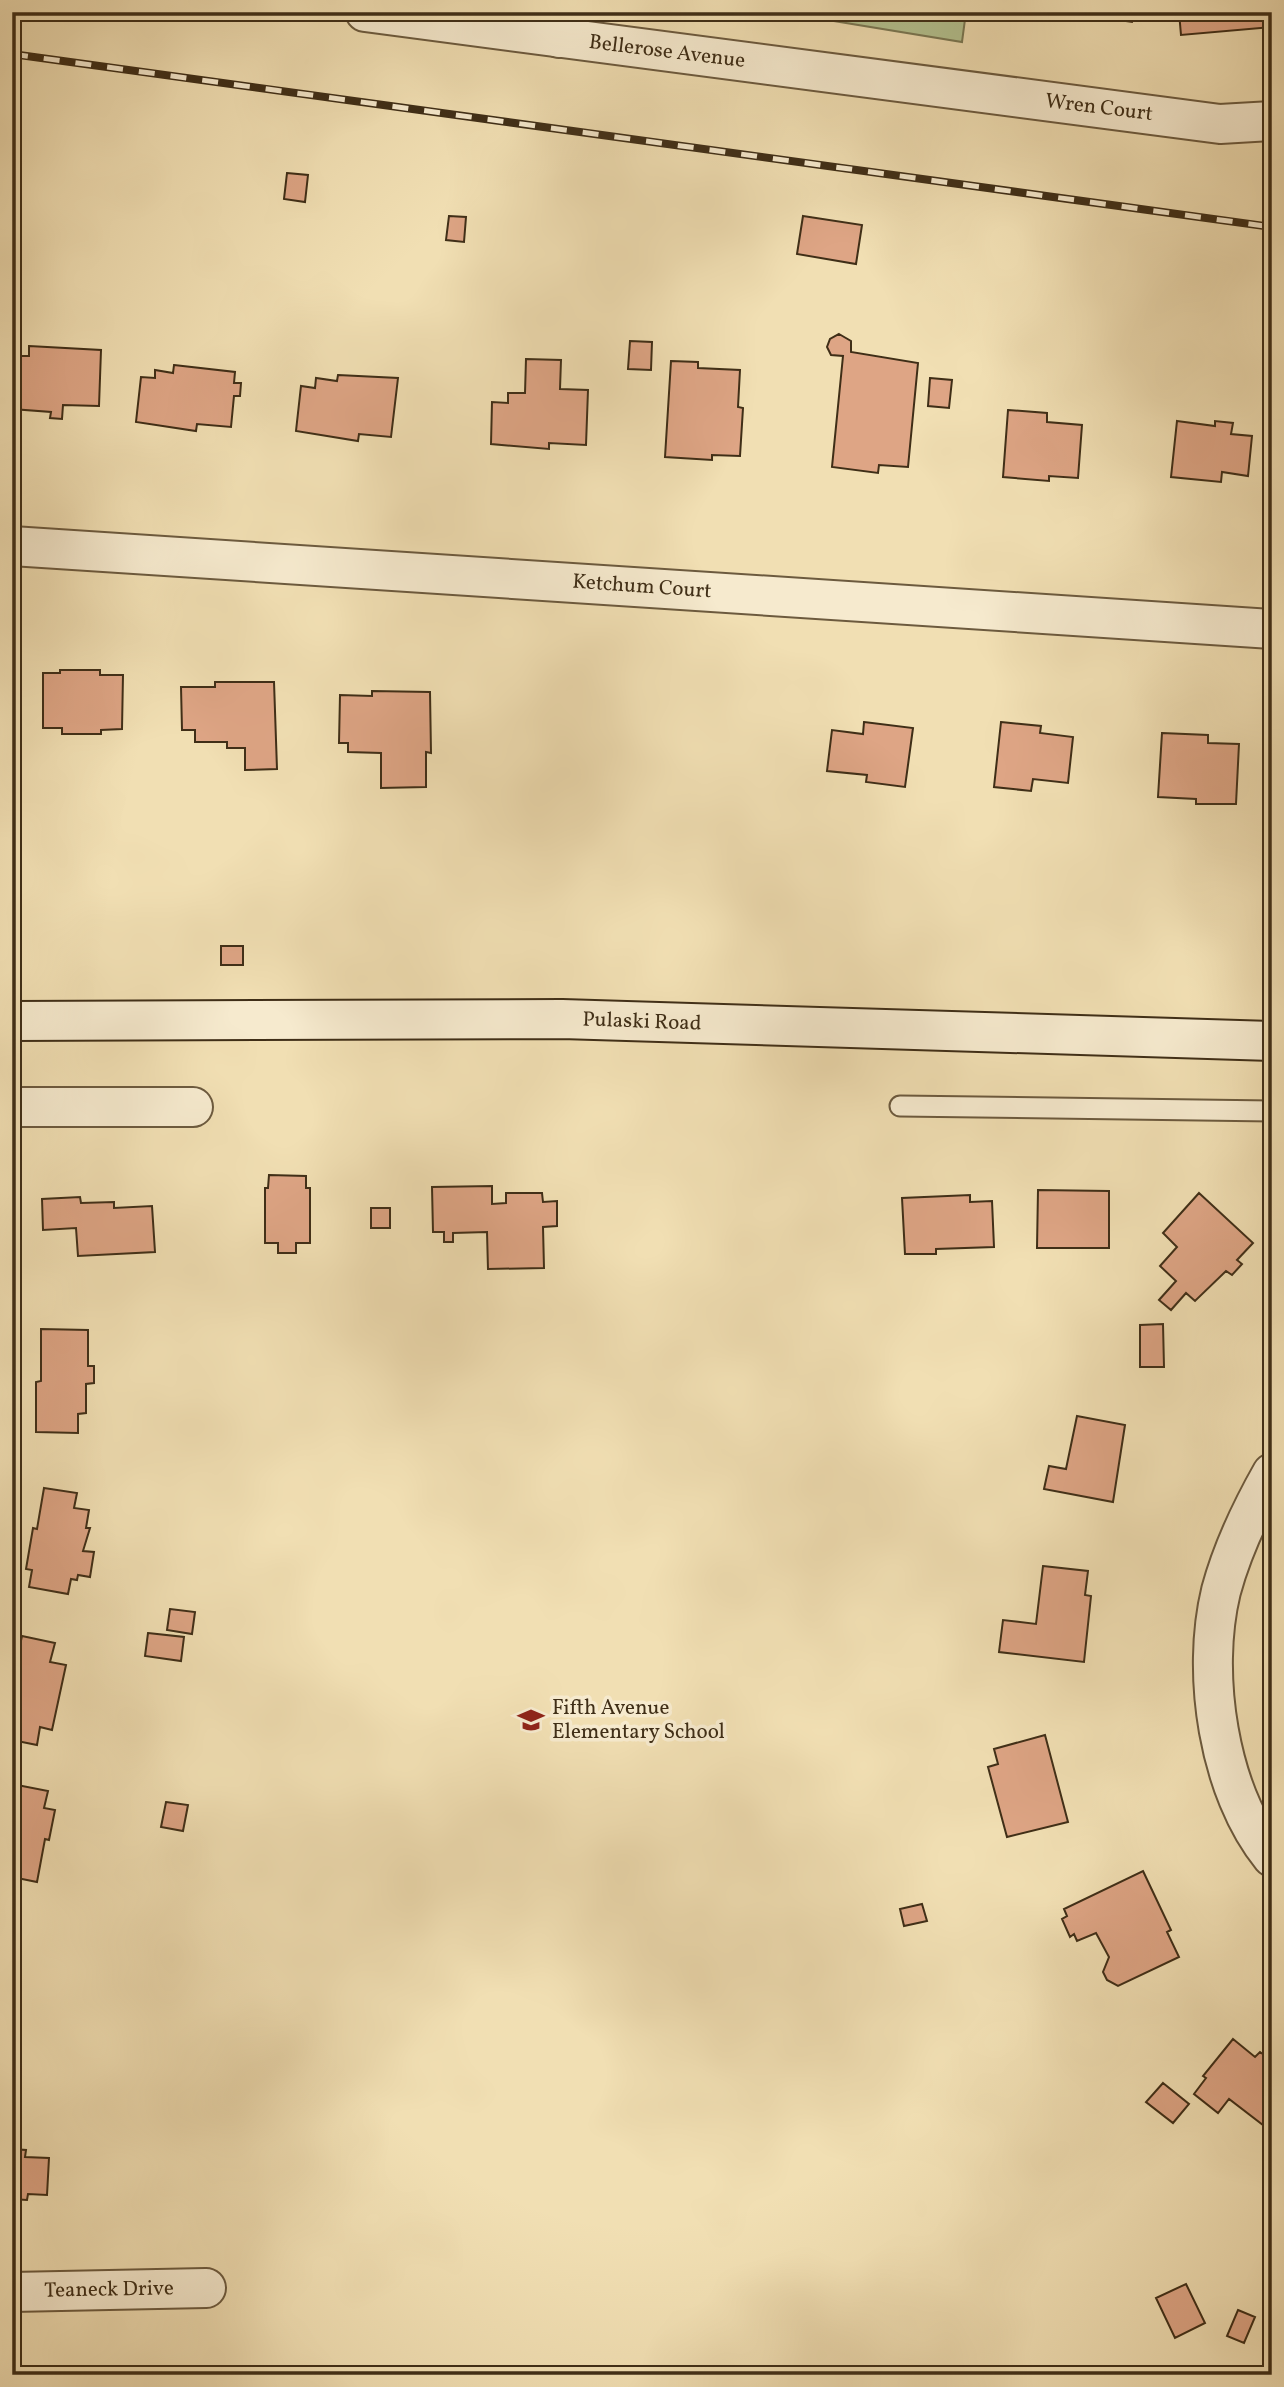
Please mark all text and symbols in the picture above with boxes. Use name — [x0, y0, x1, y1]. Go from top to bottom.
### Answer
street label: Bellerose Avenue — [587, 28, 747, 76]
street label: Wren Court — [1043, 87, 1155, 129]
street label: Ketchum Court — [571, 568, 713, 606]
street label: Pulaski Road — [582, 1005, 702, 1039]
place label: Fifth Avenue Elementary School — [552, 1694, 725, 1747]
school or university icon: Fifth Avenue Elementary School — [516, 1705, 546, 1735]
street label: Teaneck Drive — [44, 2274, 174, 2306]

